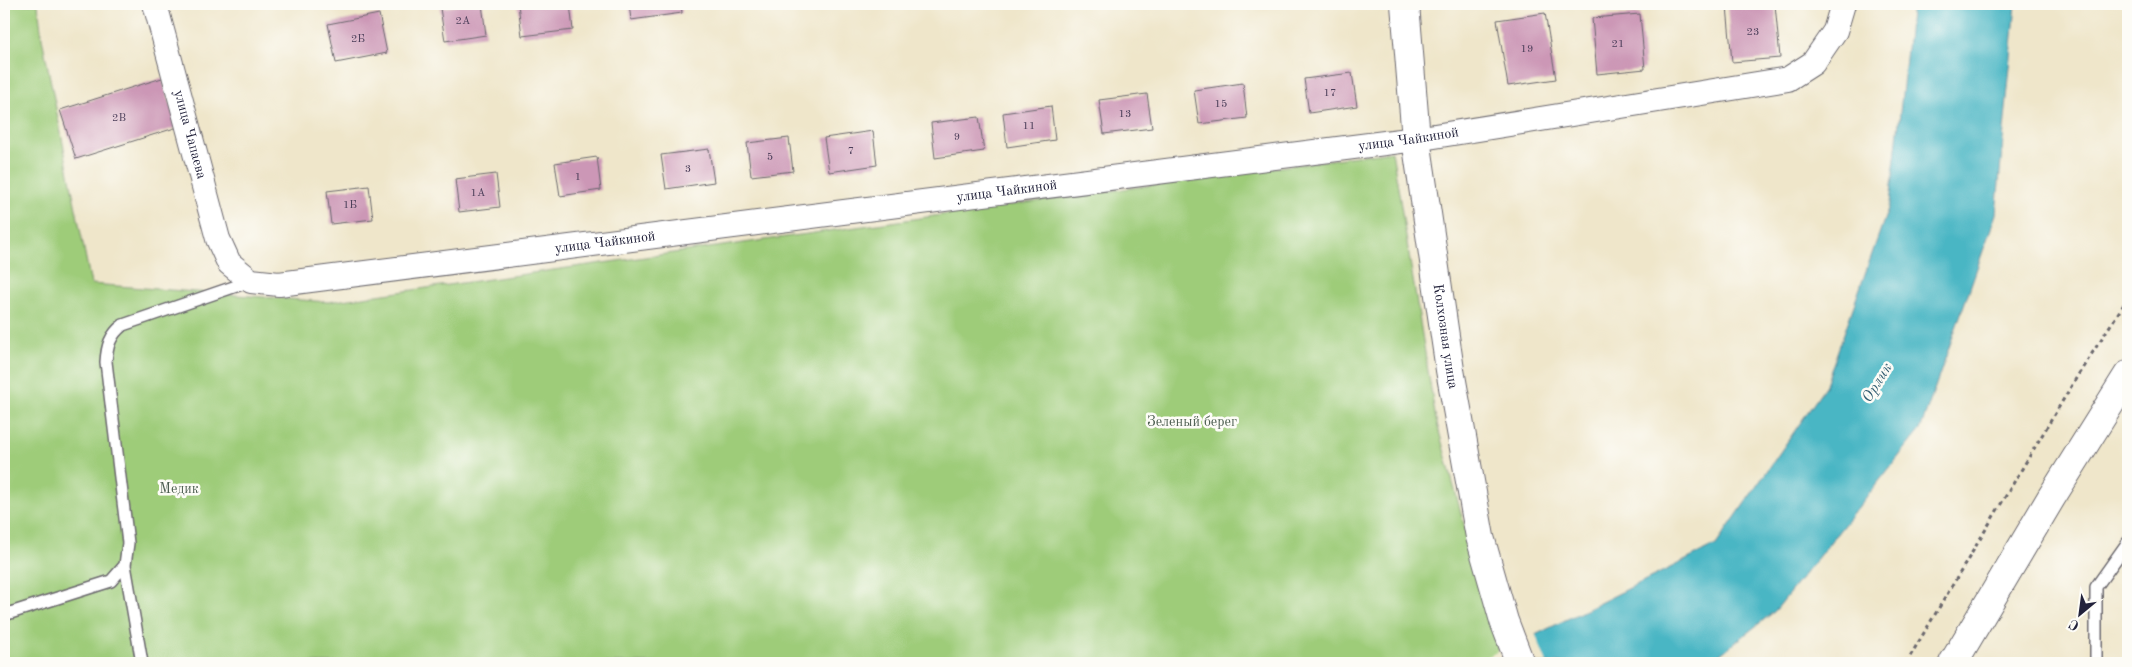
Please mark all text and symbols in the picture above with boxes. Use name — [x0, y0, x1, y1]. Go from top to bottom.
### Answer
house number: 2А — [456, 16, 471, 27]
house number: 23 — [1747, 27, 1759, 38]
house number: 2Б — [351, 34, 365, 45]
house number: 21 — [1612, 39, 1624, 50]
house number: 19 — [1521, 44, 1533, 55]
street label: улица Чапаева — [171, 88, 209, 181]
house number: 17 — [1324, 88, 1336, 99]
house number: 15 — [1215, 99, 1227, 110]
house number: 13 — [1119, 109, 1131, 120]
house number: 2В — [112, 113, 126, 124]
house number: 11 — [1023, 121, 1035, 132]
street label: улица Чайкиной — [1357, 125, 1460, 153]
house number: 9 — [954, 132, 960, 143]
house number: 7 — [848, 146, 854, 157]
house number: 5 — [767, 152, 773, 163]
house number: 3 — [685, 164, 691, 175]
house number: 1 — [575, 172, 581, 183]
street label: улица Чайкиной — [956, 178, 1058, 205]
house number: 1А — [471, 188, 486, 199]
house number: 1Б — [343, 200, 357, 211]
street label: улица Чайкиной — [554, 229, 656, 256]
street label: Колхозная улица — [1430, 283, 1460, 390]
water label: Орлик — [1860, 361, 1896, 405]
park label: Зеленый берег — [1147, 415, 1237, 429]
park label: Медик — [159, 482, 199, 496]
north arrow — [2054, 590, 2104, 640]
text: С — [2067, 616, 2082, 633]

